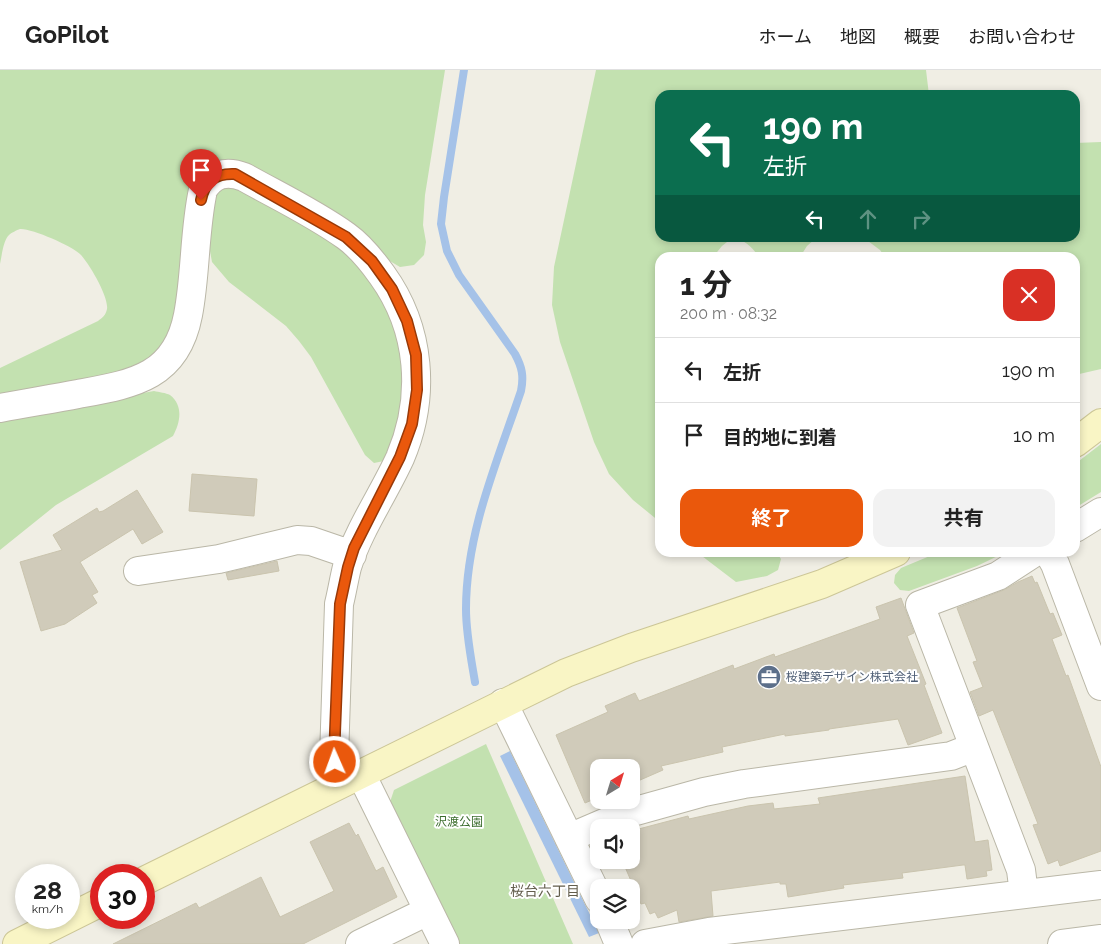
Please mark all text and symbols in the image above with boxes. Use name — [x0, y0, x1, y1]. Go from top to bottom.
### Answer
text: GoPilot — [25, 20, 109, 49]
text: ホーム — [759, 26, 812, 47]
text: 地図 — [840, 26, 876, 47]
text: 概要 — [904, 26, 940, 47]
text: お問い合わせ — [968, 26, 1076, 47]
text: 190 m — [763, 106, 863, 147]
icon: left — [680, 110, 745, 175]
pin — [180, 149, 222, 200]
text: 左折 — [763, 153, 807, 179]
icon: arrive — [187, 156, 215, 184]
icon: left — [801, 205, 829, 233]
icon: ahead — [854, 205, 882, 233]
icon: right — [907, 205, 935, 233]
text: 1 分 — [680, 267, 732, 302]
button: close — [1003, 269, 1055, 321]
text: 200 m · 08:32 — [680, 304, 777, 323]
icon: left — [680, 356, 708, 384]
text: 190 m — [1002, 359, 1055, 381]
text: 左折 — [723, 361, 761, 383]
icon: arrive — [680, 421, 708, 449]
text: 10 m — [1013, 424, 1055, 446]
text: 目的地に到着 — [723, 426, 837, 448]
button: 終了 — [680, 489, 863, 547]
button: 共有 — [873, 489, 1055, 547]
office icon: 桜建築デザイン株式会社 — [756, 664, 782, 690]
place label: 桜建築デザイン株式会社 — [786, 670, 918, 684]
position arrow — [308, 735, 360, 787]
north arrow — [590, 759, 640, 809]
map controls — [590, 759, 640, 929]
park label: 沢渡公園 — [435, 815, 483, 829]
button: sound — [590, 819, 640, 869]
speed limit sign: 30 — [90, 864, 155, 929]
text: 28 — [33, 875, 62, 905]
button: layers — [590, 879, 640, 929]
district label: 桜台六丁目 — [510, 883, 580, 899]
text: km/h — [32, 902, 63, 916]

